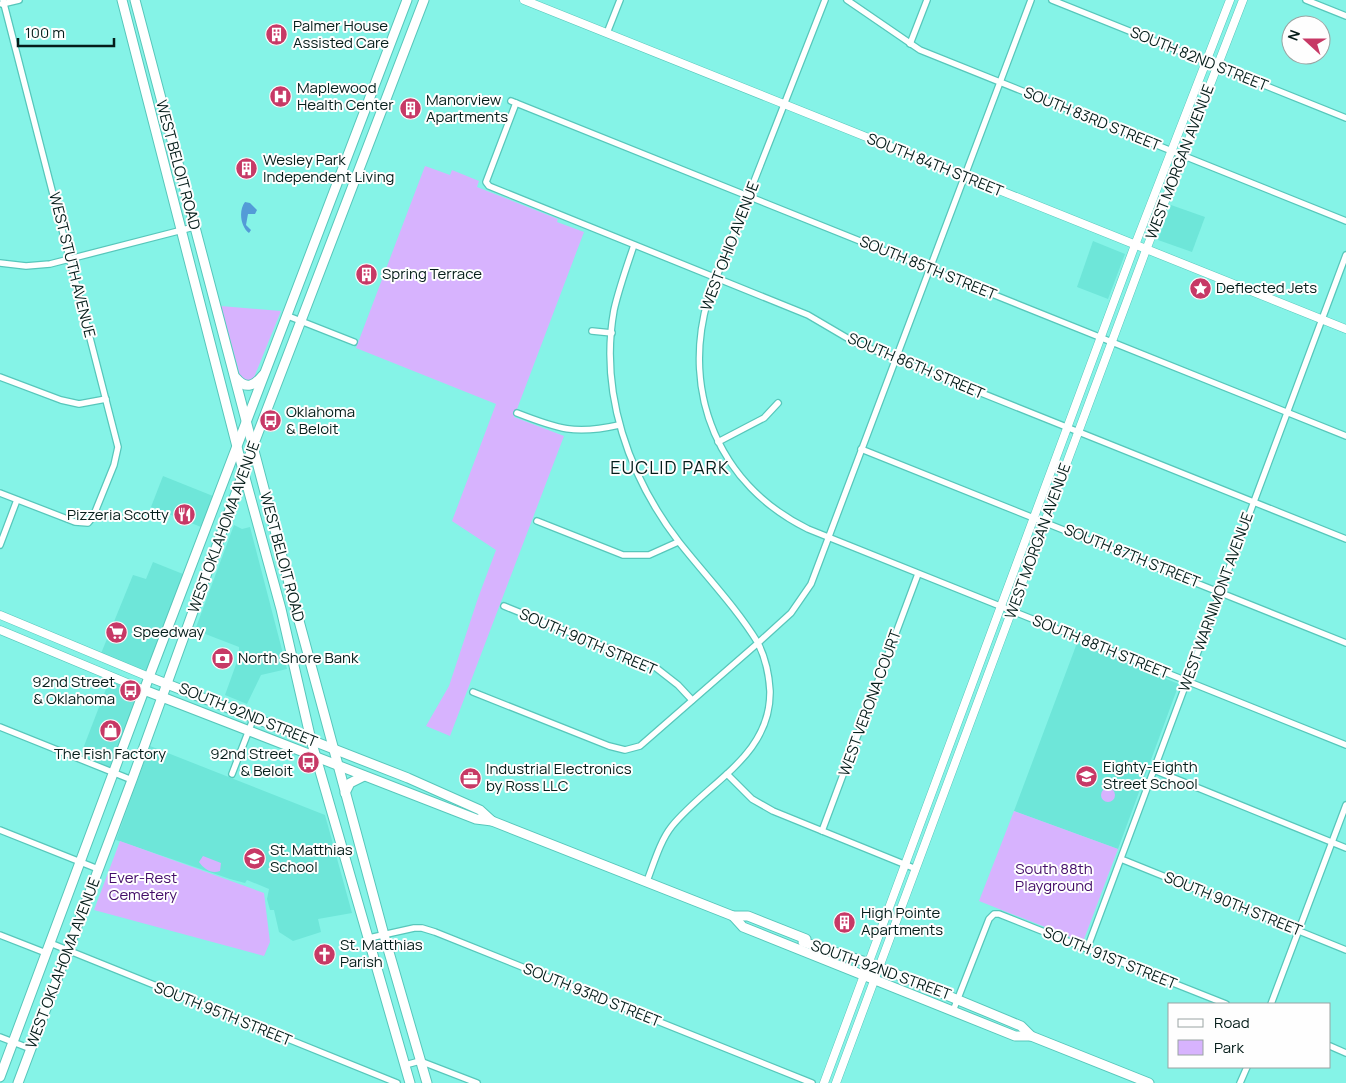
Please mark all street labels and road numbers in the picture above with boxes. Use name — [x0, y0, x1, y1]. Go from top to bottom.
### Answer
street label: SOUTH 82ND STREET — [1127, 21, 1271, 96]
street label: SOUTH 83RD STREET — [1021, 81, 1164, 156]
street label: WEST MORGAN AVENUE — [1140, 81, 1219, 242]
street label: WEST BELOIT ROAD — [151, 98, 206, 232]
street label: SOUTH 84TH STREET — [864, 128, 1007, 202]
street label: WEST OHIO AVENUE — [695, 178, 764, 313]
street label: WEST STUTH AVENUE — [44, 190, 101, 340]
street label: SOUTH 85TH STREET — [857, 230, 1000, 305]
street label: SOUTH 86TH STREET — [845, 327, 988, 404]
street label: WEST OKLAHOMA AVENUE — [183, 438, 264, 616]
street label: WEST MORGAN AVENUE — [1000, 460, 1075, 622]
street label: WEST BELOIT ROAD — [255, 490, 310, 624]
street label: WEST WARNIMONT AVENUE — [1173, 509, 1258, 694]
street label: SOUTH 87TH STREET — [1061, 519, 1203, 592]
street label: SOUTH 90TH STREET — [516, 603, 660, 680]
street label: SOUTH 88TH STREET — [1029, 609, 1173, 684]
street label: WEST VERONA COURT — [833, 627, 906, 779]
street label: SOUTH 92ND STREET — [176, 677, 321, 752]
street label: SOUTH 90TH STREET — [1161, 866, 1305, 941]
street label: WEST OKLAHOMA AVENUE — [20, 874, 105, 1051]
street label: SOUTH 91ST STREET — [1040, 921, 1180, 994]
street label: SOUTH 92ND STREET — [808, 934, 954, 1005]
street label: SOUTH 93RD STREET — [520, 957, 664, 1032]
street label: SOUTH 95TH STREET — [151, 976, 295, 1051]

